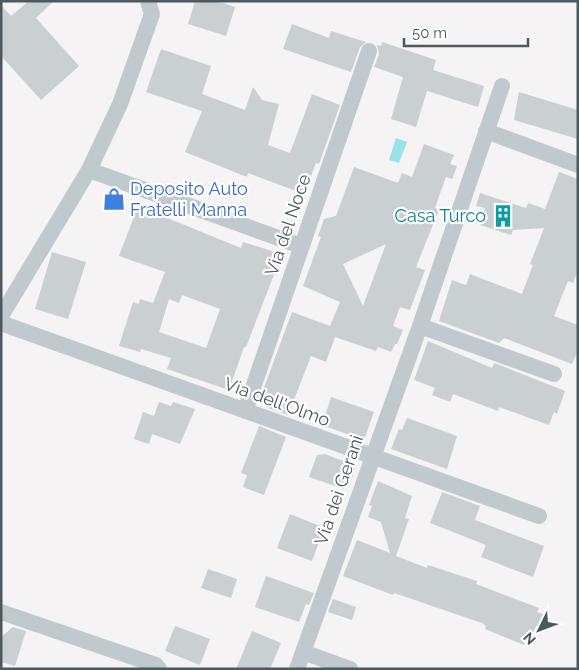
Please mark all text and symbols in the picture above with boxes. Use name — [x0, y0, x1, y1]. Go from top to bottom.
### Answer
scale bar — [404, 15, 528, 47]
text: 50 m — [412, 24, 447, 42]
street label: Via del Noce — [260, 171, 315, 278]
place label: Deposito Auto Fratelli Manna — [130, 178, 248, 220]
shop icon: Deposito Auto Fratelli Manna — [101, 186, 127, 212]
building icon: Casa Turco — [490, 203, 516, 229]
place label: Casa Turco — [395, 205, 486, 226]
street label: Via dell'Olmo — [221, 373, 333, 430]
street label: Via dei Gerani — [310, 432, 367, 548]
north arrow — [514, 605, 564, 655]
text: N — [520, 629, 539, 648]

